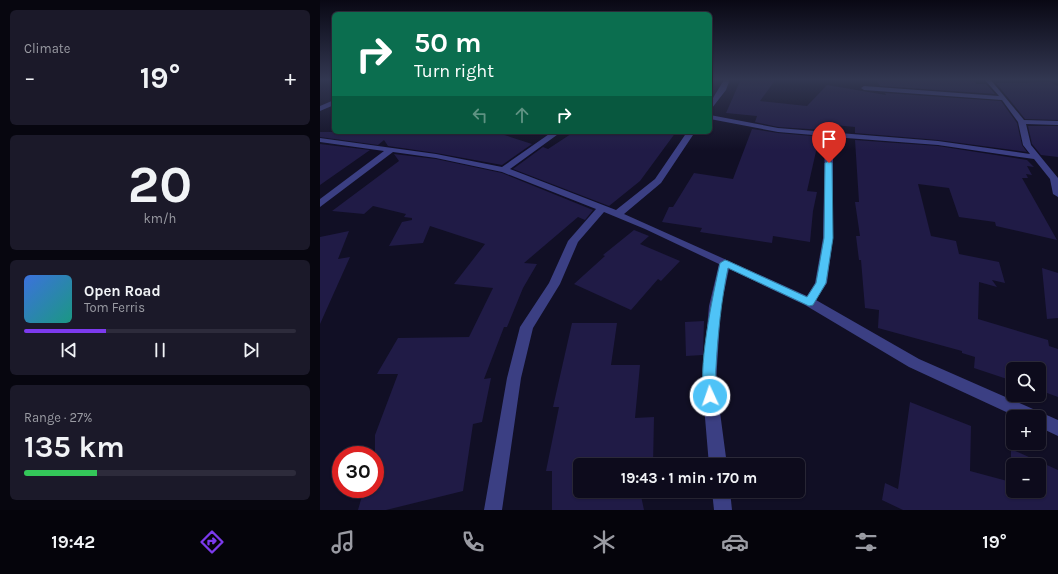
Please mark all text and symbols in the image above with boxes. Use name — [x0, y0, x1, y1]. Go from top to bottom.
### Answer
text: 50 m — [414, 26, 482, 59]
icon: right — [348, 28, 400, 80]
text: Climate — [24, 41, 70, 56]
text: 19° — [140, 60, 180, 96]
text: Turn right — [414, 60, 494, 82]
text: − — [24, 65, 36, 91]
text: + — [284, 65, 296, 91]
icon: left — [469, 104, 491, 126]
icon: ahead — [511, 104, 533, 126]
icon: right — [553, 104, 575, 126]
pin — [812, 122, 846, 163]
icon: arrive — [818, 128, 840, 150]
text: 20 — [128, 154, 192, 215]
text: km/h — [144, 211, 176, 226]
text: Open Road — [84, 282, 161, 300]
text: Tom Ferris — [84, 300, 145, 315]
icon: previous — [58, 339, 80, 361]
icon: pause — [149, 339, 171, 361]
icon: next — [240, 339, 262, 361]
map controls — [1006, 362, 1046, 498]
button: search — [1006, 362, 1046, 402]
position arrow — [689, 375, 731, 417]
text: Range · 27% — [24, 410, 93, 425]
button: + — [1006, 410, 1046, 450]
text: 135 km — [24, 429, 125, 465]
speed limit sign: 30 — [332, 446, 384, 498]
button: − — [1006, 458, 1046, 498]
text: 19:43 · 1 min · 170 m — [621, 469, 757, 487]
icon: directions — [198, 528, 226, 556]
icon: music — [329, 528, 357, 556]
icon: phone — [459, 528, 487, 556]
icon: climate — [590, 528, 618, 556]
icon: car — [721, 528, 749, 556]
icon: filters — [852, 528, 880, 556]
text: 19:42 — [51, 531, 95, 553]
text: 19° — [982, 531, 1007, 553]

